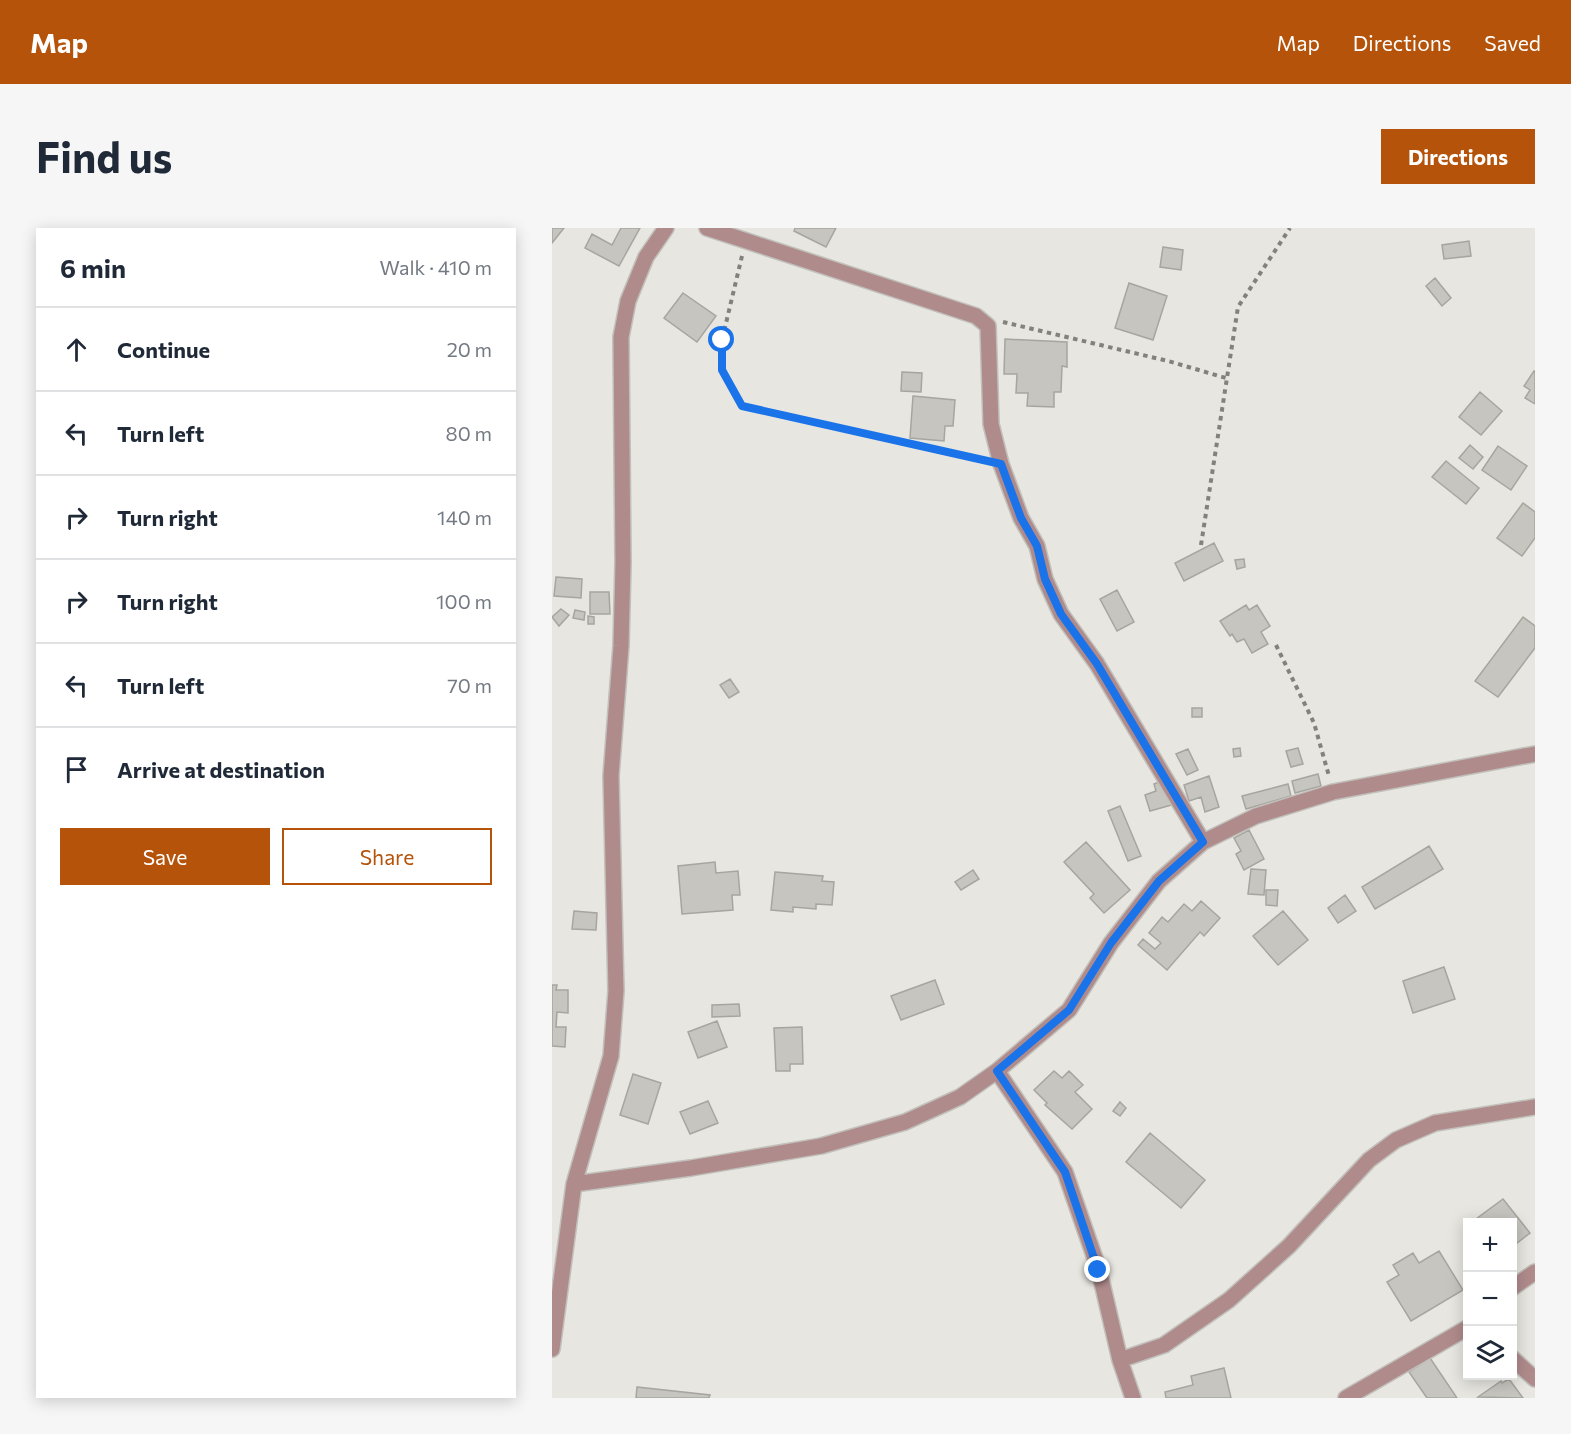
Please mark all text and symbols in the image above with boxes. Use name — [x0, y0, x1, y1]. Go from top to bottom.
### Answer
text: Map — [30, 25, 88, 59]
text: Map — [1277, 30, 1320, 55]
text: Directions — [1353, 30, 1451, 55]
text: Saved — [1484, 30, 1541, 55]
button: Directions — [1381, 129, 1535, 184]
text: Find us — [36, 130, 172, 182]
text: 6 min — [60, 252, 126, 283]
text: Walk · 410 m — [380, 255, 492, 279]
route start — [708, 326, 734, 352]
icon: ahead — [60, 333, 93, 366]
text: Continue — [117, 336, 210, 363]
text: 20 m — [447, 337, 492, 361]
icon: left — [60, 417, 93, 450]
text: Turn left — [117, 420, 204, 447]
text: 80 m — [446, 421, 492, 445]
icon: right — [60, 501, 93, 534]
text: Turn right — [117, 504, 218, 531]
text: 140 m — [437, 505, 492, 529]
icon: right — [60, 585, 93, 618]
text: Turn right — [117, 588, 218, 615]
text: 100 m — [436, 589, 492, 613]
icon: left — [60, 669, 93, 702]
text: Turn left — [117, 672, 204, 699]
text: 70 m — [447, 673, 492, 697]
icon: arrive — [60, 753, 93, 786]
text: Arrive at destination — [117, 756, 325, 783]
button: Save — [60, 828, 270, 885]
button: Share — [282, 828, 492, 885]
map controls — [1463, 1218, 1517, 1380]
button: + — [1463, 1218, 1517, 1272]
route end — [1084, 1256, 1110, 1282]
button: − — [1463, 1272, 1517, 1326]
button: layers — [1463, 1326, 1517, 1380]

